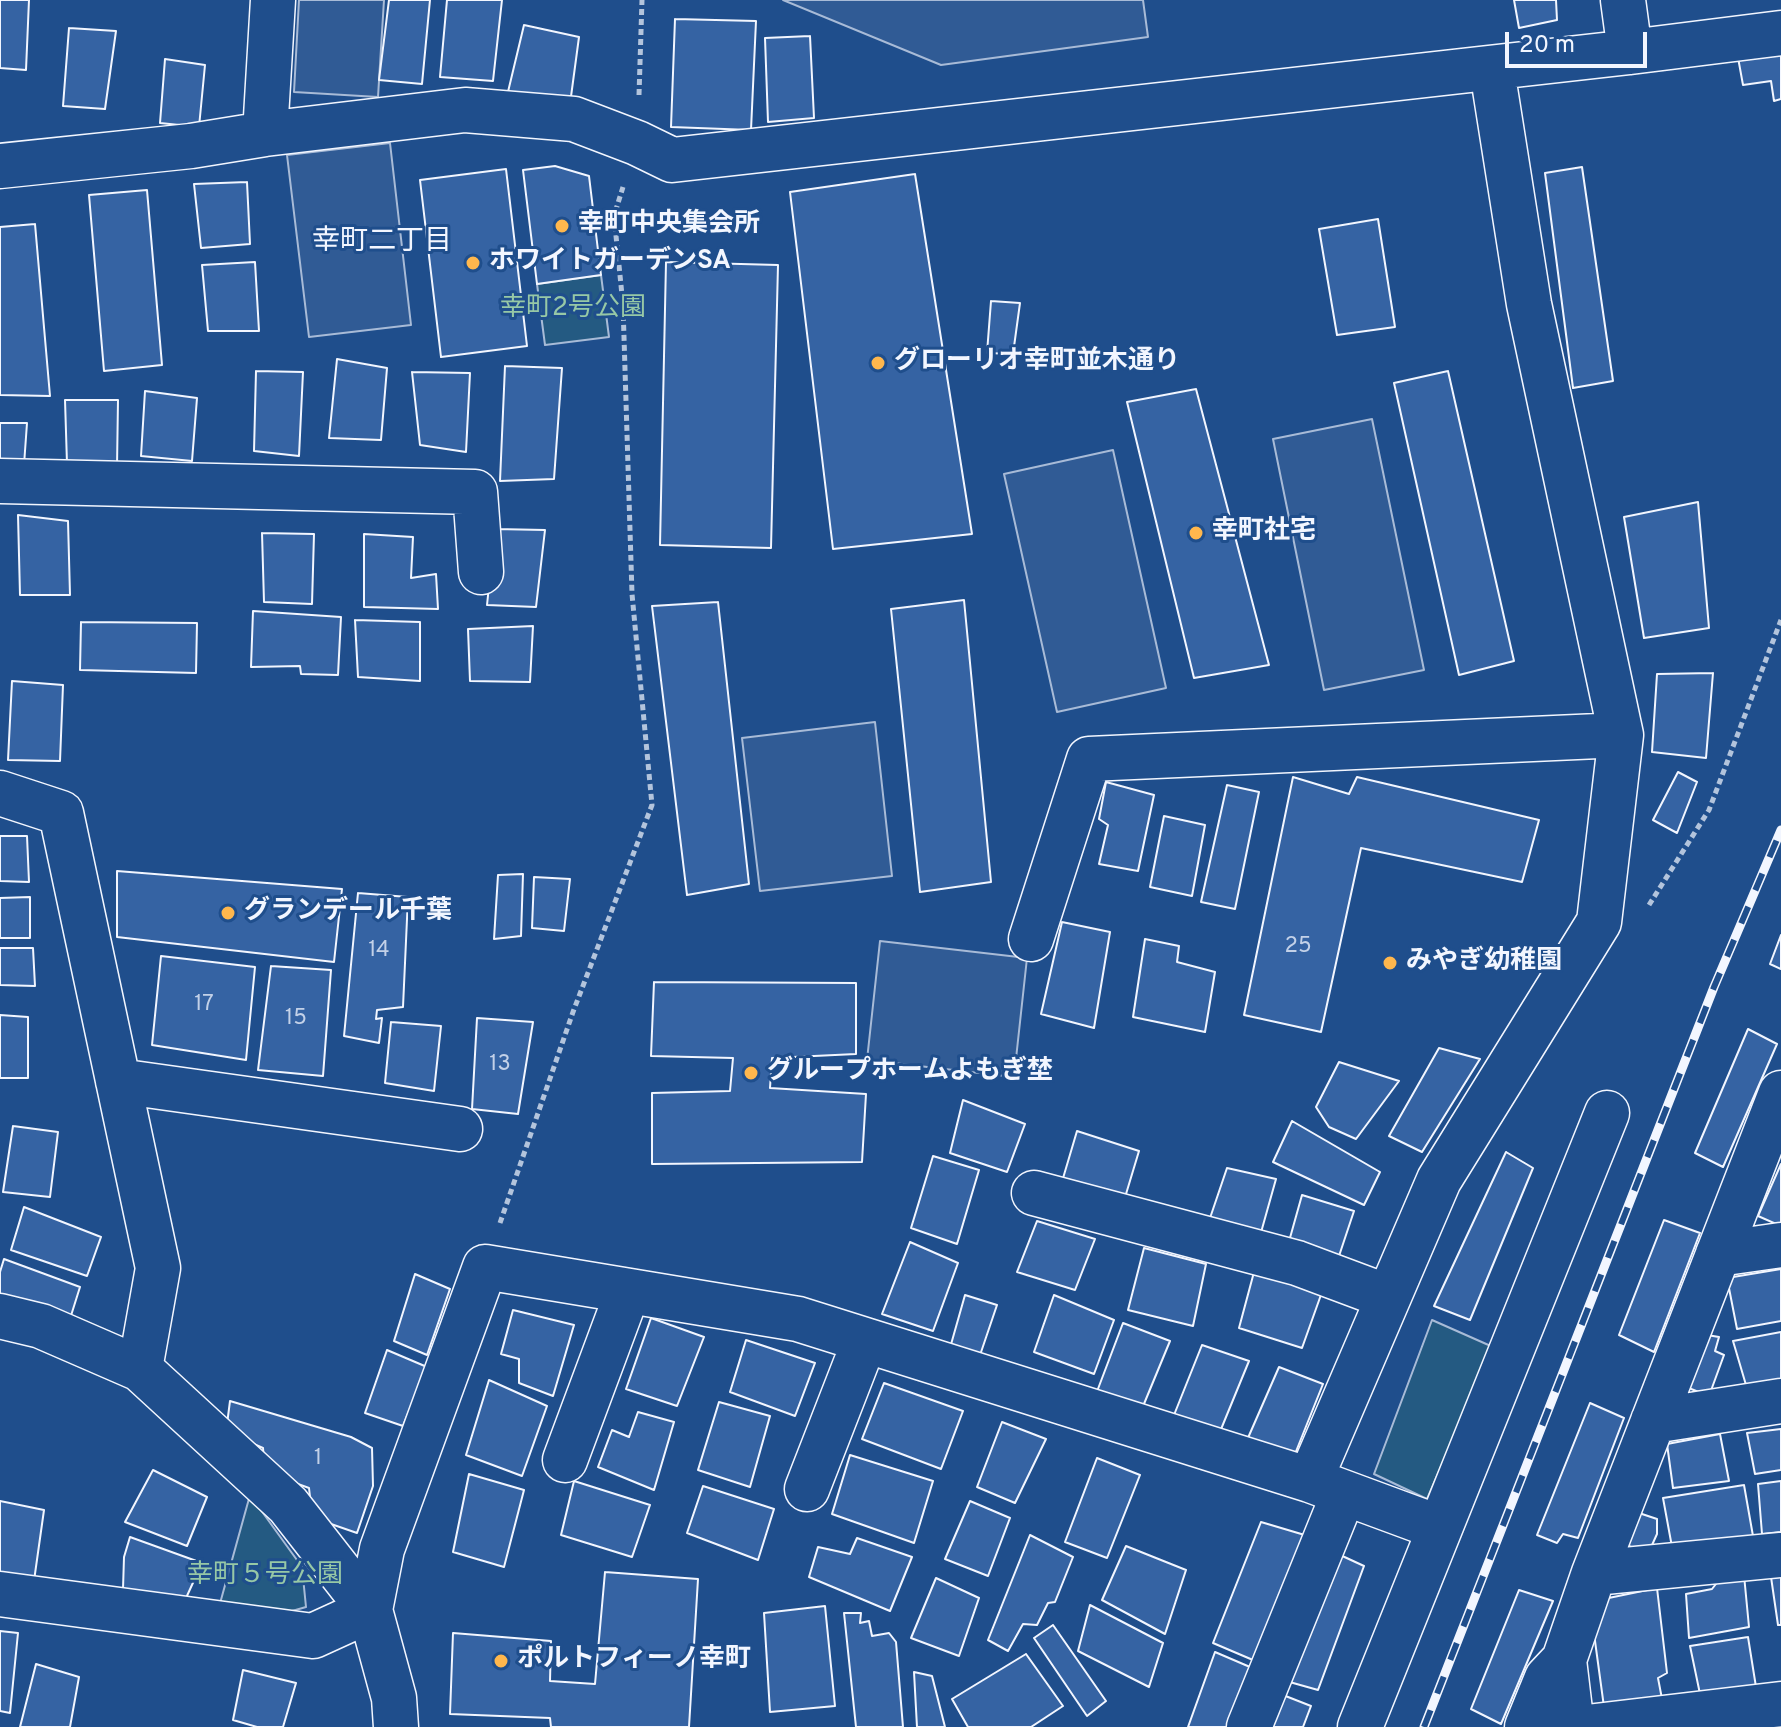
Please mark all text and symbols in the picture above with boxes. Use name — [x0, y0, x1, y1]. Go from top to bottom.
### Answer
scale bar — [1509, 16, 1651, 66]
text: 20 m — [1519, 31, 1575, 61]
place label: 幸町中央集会所 — [578, 210, 760, 242]
marker: 幸町中央集会所 — [553, 217, 571, 235]
district label: 幸町二丁目 — [312, 226, 452, 260]
place label: ホワイトガーデンSA — [489, 247, 731, 279]
marker: ホワイトガーデンSA — [464, 254, 482, 272]
park label: 幸町2号公園 — [500, 294, 646, 326]
place label: グローリオ幸町並木通り — [894, 347, 1180, 379]
marker: グローリオ幸町並木通り — [869, 354, 887, 372]
place label: 幸町社宅 — [1212, 517, 1316, 549]
marker: 幸町社宅 — [1187, 524, 1205, 542]
place label: グランデール千葉 — [244, 897, 452, 929]
marker: グランデール千葉 — [219, 904, 237, 922]
house number: 25 — [1284, 935, 1312, 961]
house number: 14 — [368, 939, 390, 965]
place label: みやぎ幼稚園 — [1406, 947, 1562, 979]
marker: みやぎ幼稚園 — [1381, 954, 1399, 972]
house number: 17 — [194, 993, 214, 1019]
house number: 15 — [285, 1007, 307, 1033]
house number: 13 — [489, 1053, 511, 1079]
place label: グループホームよもぎ埜 — [767, 1057, 1053, 1089]
marker: グループホームよもぎ埜 — [742, 1064, 760, 1082]
house number: 1 — [314, 1447, 322, 1473]
park label: 幸町５号公園 — [187, 1561, 343, 1593]
place label: ポルトフィーノ幸町 — [517, 1645, 751, 1677]
marker: ポルトフィーノ幸町 — [492, 1652, 510, 1670]

